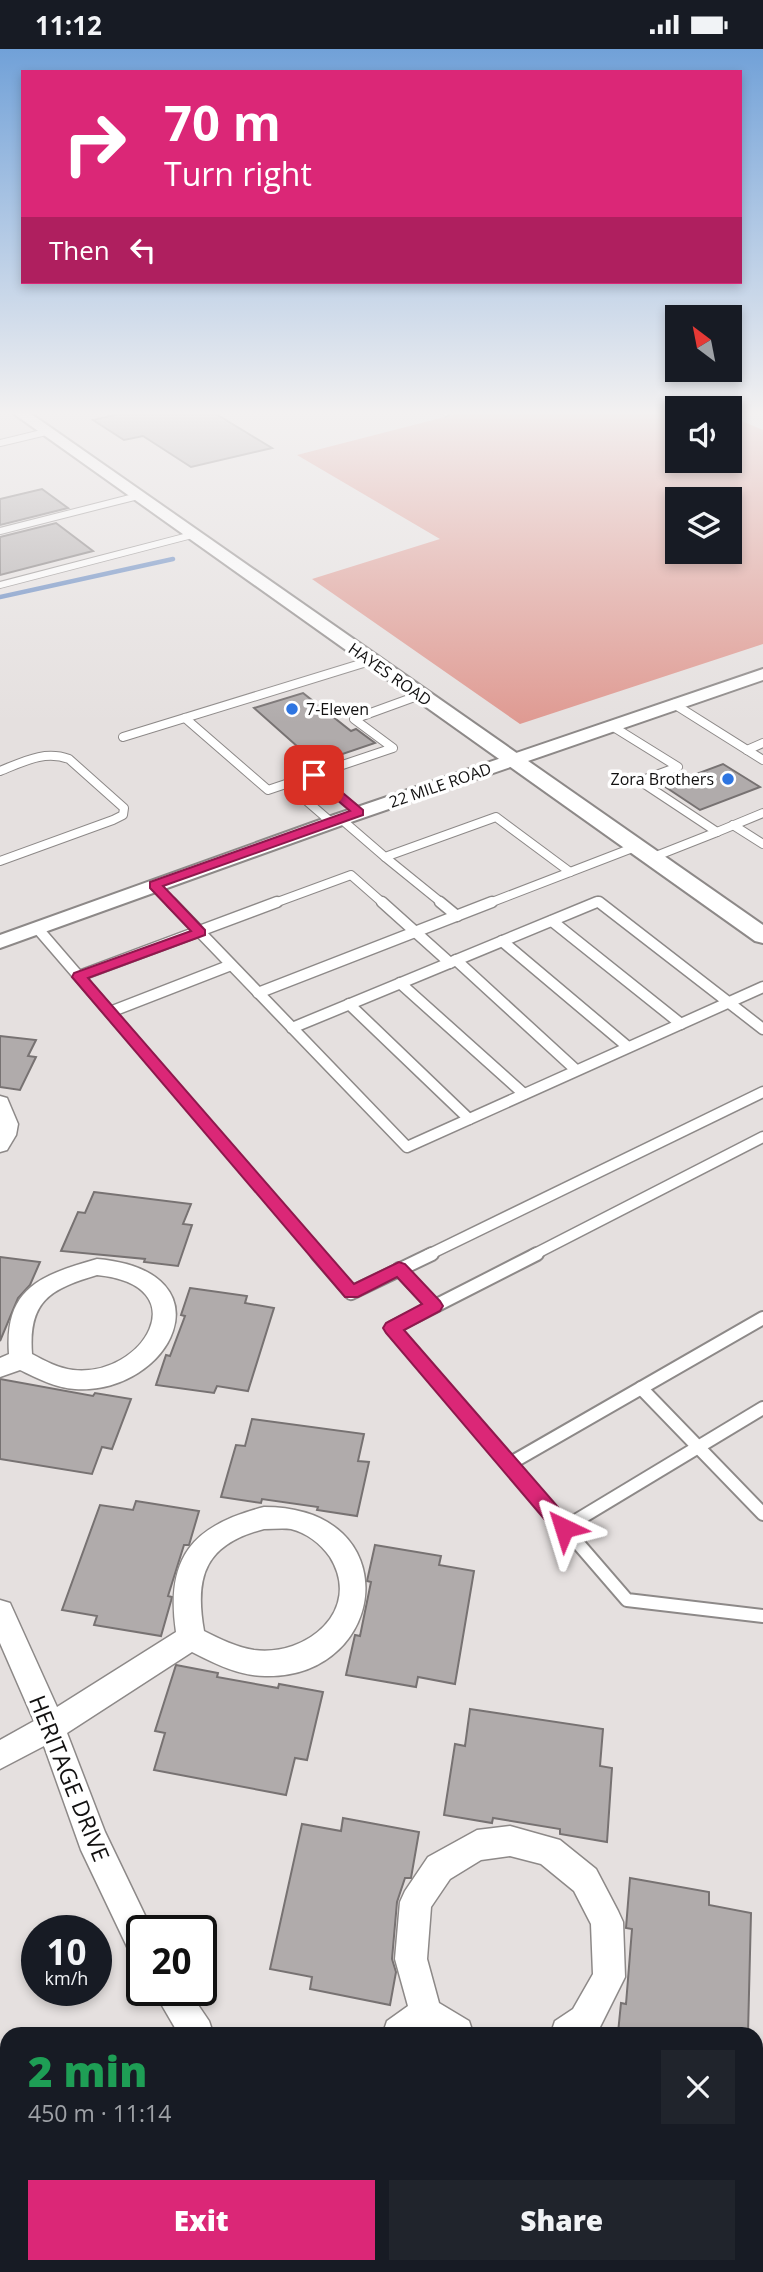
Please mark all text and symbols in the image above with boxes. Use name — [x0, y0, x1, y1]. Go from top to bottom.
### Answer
text: 11:12 — [35, 7, 102, 43]
text: 70 m — [164, 89, 281, 155]
icon: right — [49, 98, 140, 189]
text: Turn right — [164, 152, 312, 195]
icon: left — [124, 231, 162, 269]
text: Then — [49, 232, 110, 268]
north arrow — [665, 305, 742, 381]
map controls — [665, 305, 742, 564]
button: sound — [665, 396, 742, 473]
button: layers — [665, 487, 742, 564]
street label: HAYES ROAD — [344, 637, 436, 711]
place label: 7-Eleven — [306, 698, 369, 720]
marker: 7-Eleven — [284, 701, 300, 717]
pin — [284, 745, 344, 805]
icon: arrive — [295, 756, 333, 794]
street label: 22 MILE ROAD — [386, 757, 494, 813]
place label: Zora Brothers — [610, 768, 714, 790]
marker: Zora Brothers — [720, 771, 736, 787]
position arrow — [527, 1491, 601, 1565]
street label: HERITAGE DRIVE — [22, 1690, 118, 1866]
speed limit sign: 20 — [126, 1915, 217, 2006]
text: 10 — [46, 1928, 87, 1975]
text: km/h — [45, 1966, 88, 1990]
text: 2 min — [28, 2042, 147, 2099]
button: close — [661, 2050, 735, 2124]
text: 450 m · 11:14 — [28, 2097, 171, 2129]
button: Exit — [28, 2180, 375, 2260]
button: Share — [389, 2180, 735, 2260]

